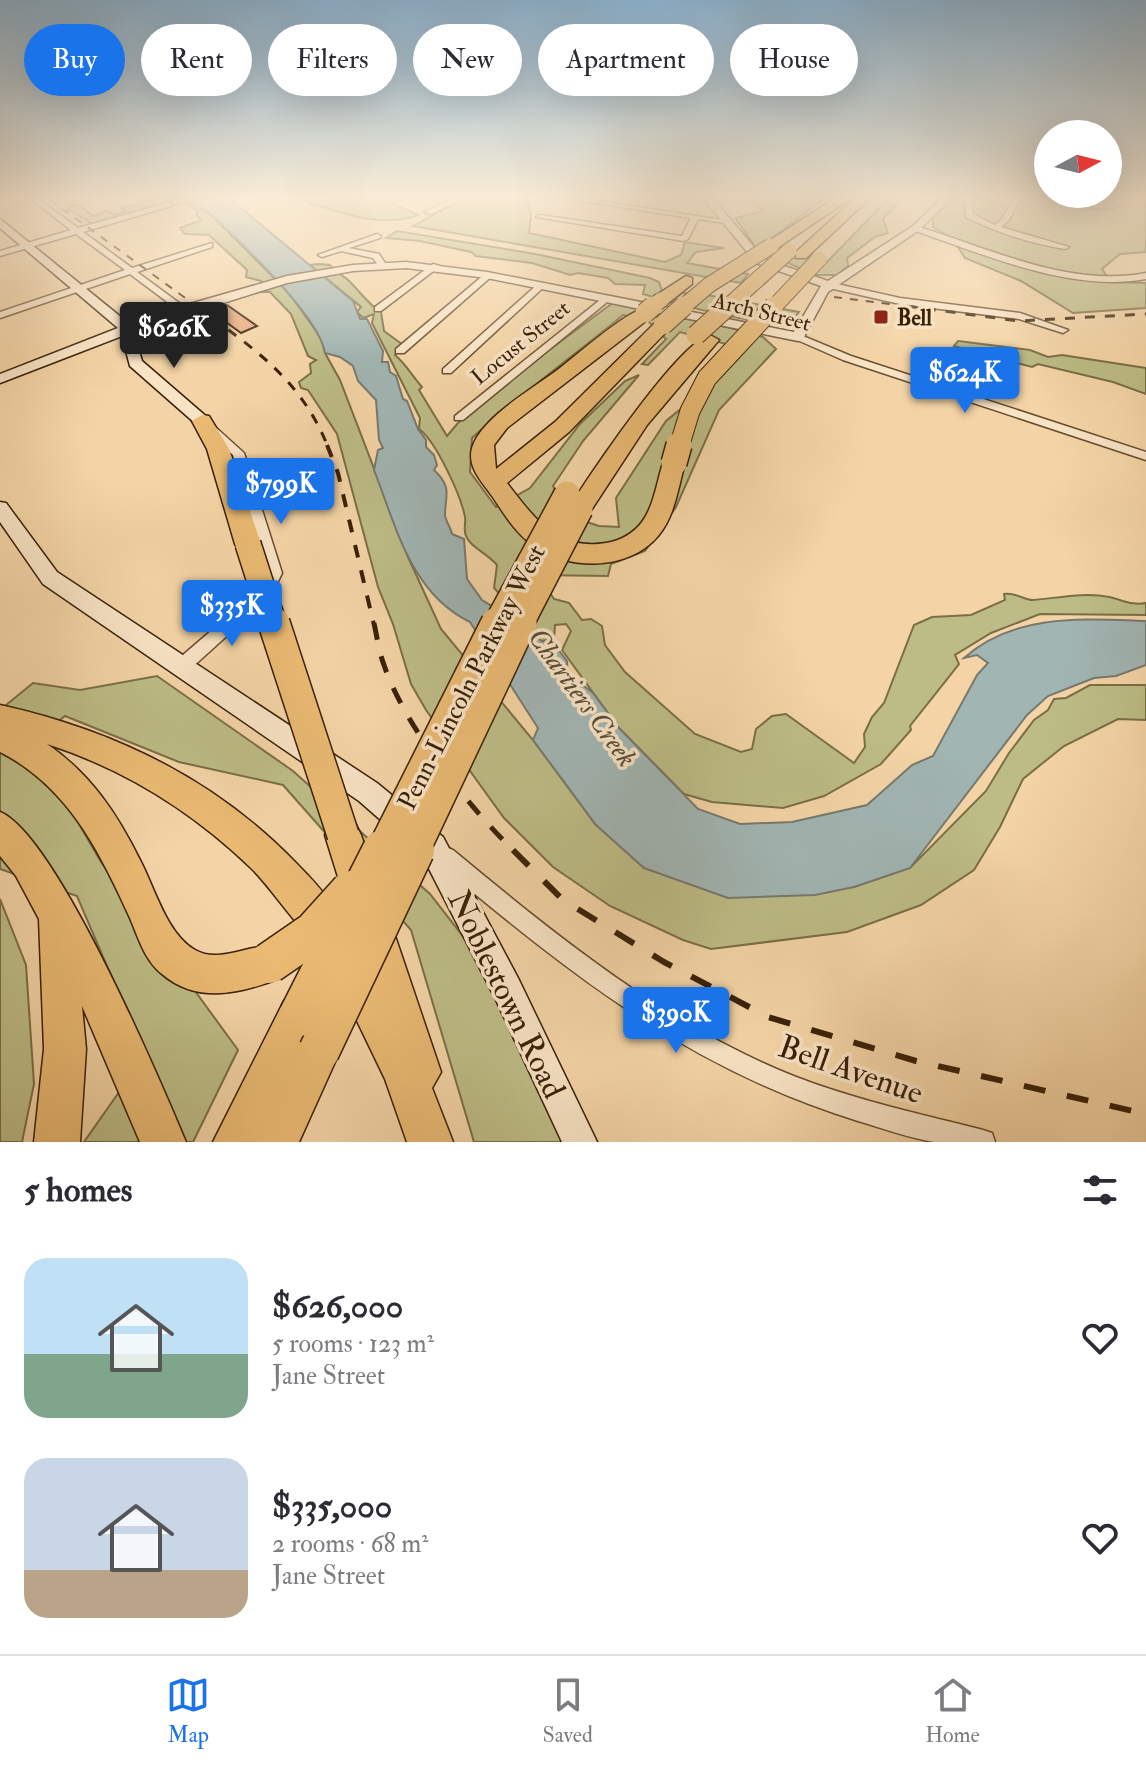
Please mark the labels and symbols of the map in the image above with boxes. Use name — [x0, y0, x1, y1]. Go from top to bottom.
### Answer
north arrow — [1034, 120, 1122, 208]
street label: Arch Street — [709, 286, 814, 338]
street label: Locust Street — [465, 294, 576, 391]
pin: $626K — [118, 302, 230, 370]
place label: Bell — [897, 304, 932, 332]
marker: Bell — [872, 308, 890, 326]
pin: $624K — [909, 347, 1021, 415]
pin: $799K — [225, 458, 337, 526]
street label: Penn-Lincoln Parkway West — [391, 540, 553, 815]
pin: $335K — [176, 580, 288, 648]
water label: Chartiers Creek — [520, 622, 644, 774]
street label: Noblestown Road — [438, 884, 574, 1105]
pin: $390K — [620, 987, 732, 1055]
street label: Bell Avenue — [773, 1027, 928, 1113]

